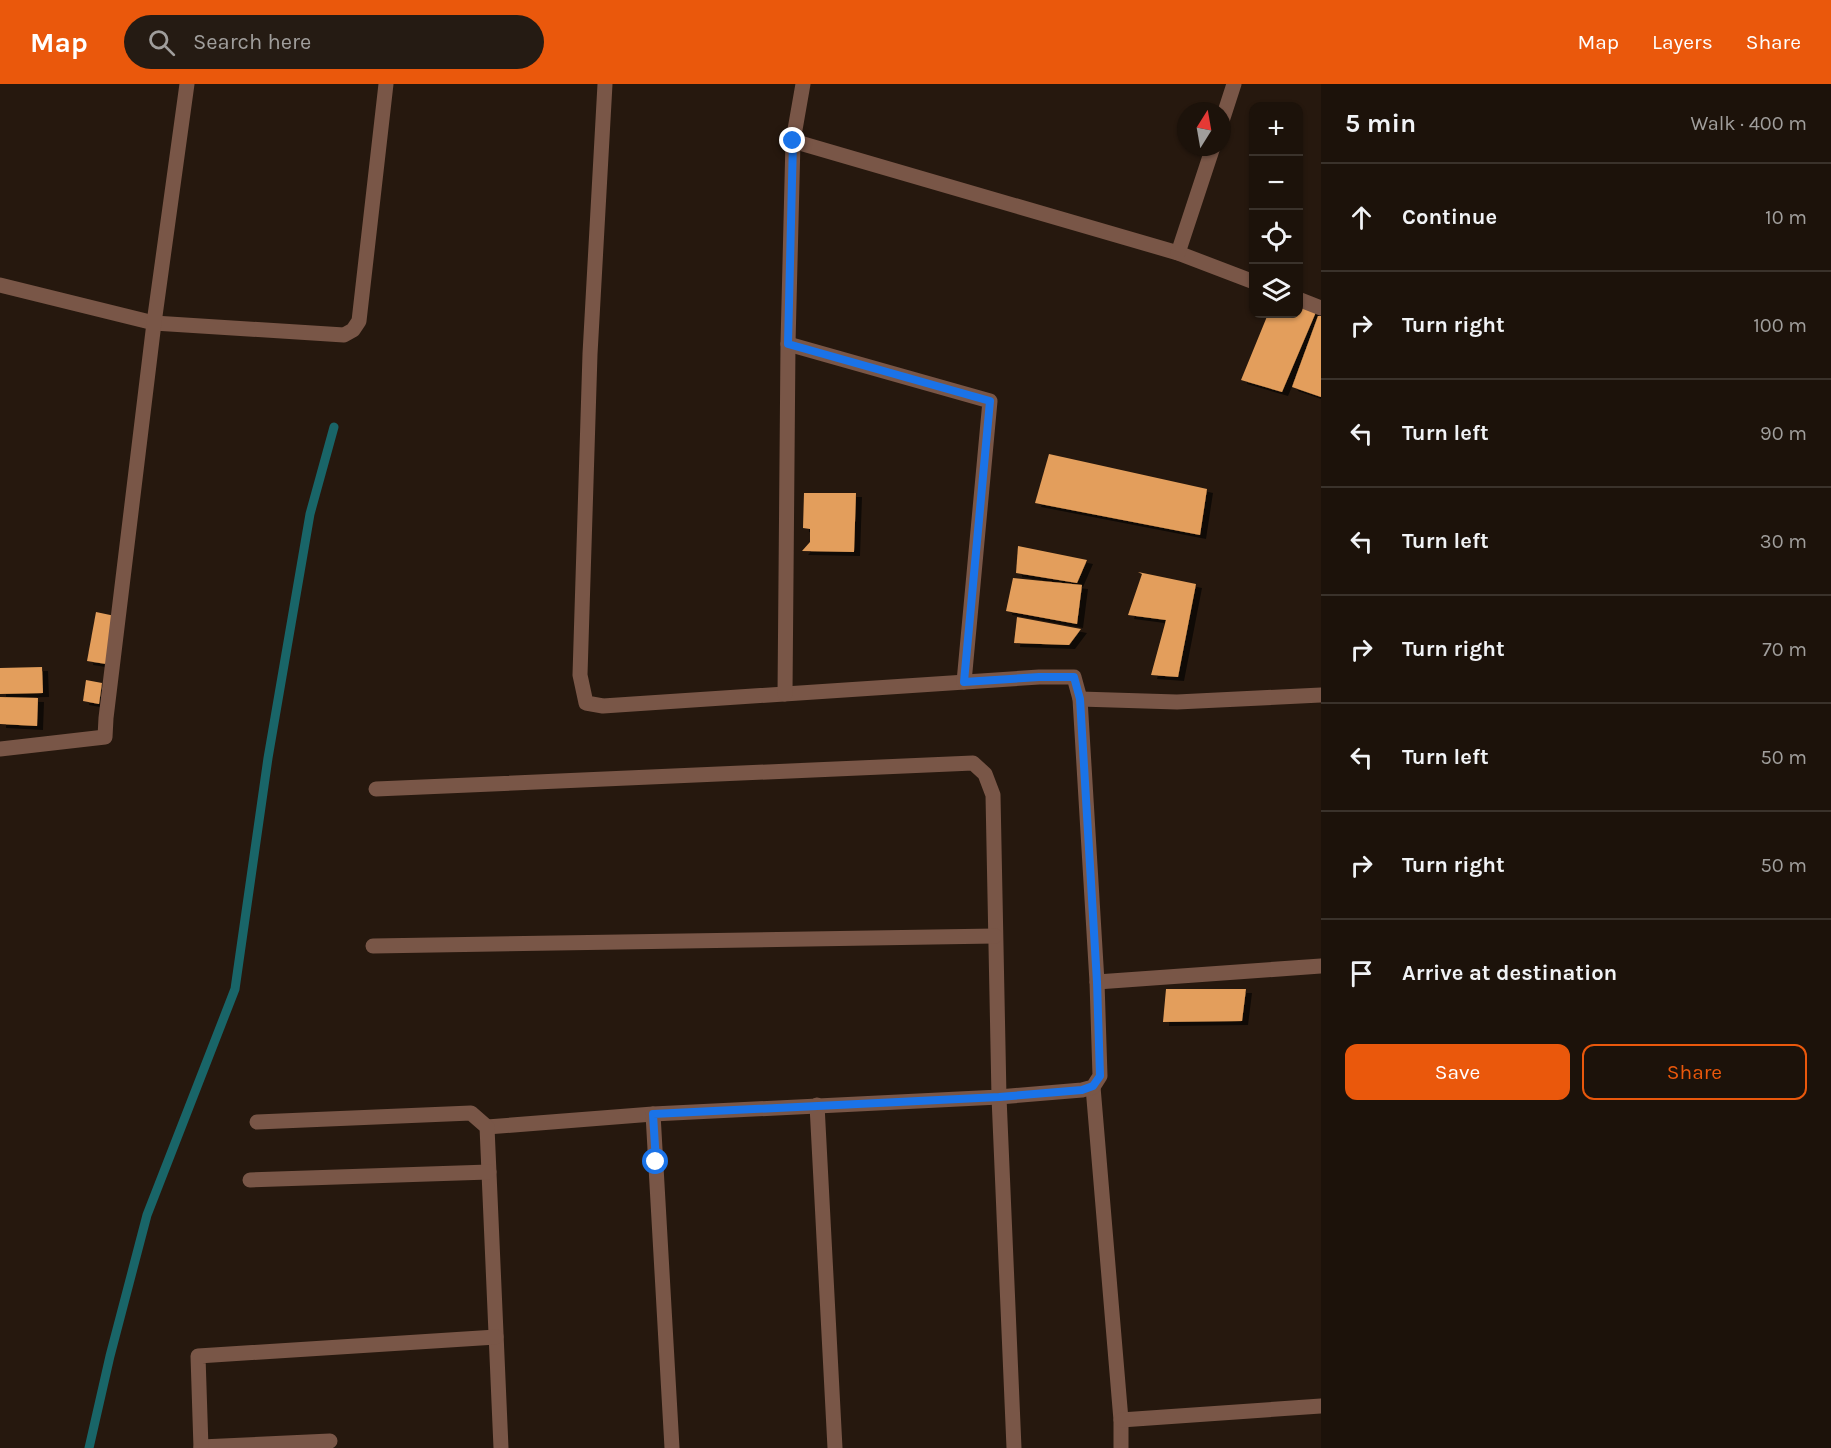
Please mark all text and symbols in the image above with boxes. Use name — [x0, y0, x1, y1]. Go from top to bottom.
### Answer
search box — [124, 15, 544, 69]
text: Map — [30, 26, 88, 59]
icon: search — [145, 26, 178, 59]
text: Search here — [193, 29, 311, 55]
text: Map — [1577, 30, 1619, 54]
text: Layers — [1652, 30, 1713, 54]
text: Share — [1746, 30, 1801, 54]
north arrow — [1177, 102, 1231, 156]
map controls — [1249, 102, 1303, 318]
button: + — [1249, 102, 1303, 156]
text: 5 min — [1345, 108, 1416, 139]
text: Walk · 400 m — [1690, 112, 1807, 135]
route end — [779, 127, 805, 153]
button: − — [1249, 156, 1303, 210]
icon: ahead — [1345, 201, 1378, 234]
text: Continue — [1402, 204, 1497, 230]
text: 10 m — [1765, 206, 1807, 229]
button: locate — [1249, 210, 1303, 264]
button: layers — [1249, 264, 1303, 318]
icon: right — [1345, 309, 1378, 342]
text: Turn right — [1402, 312, 1505, 338]
text: 100 m — [1753, 314, 1807, 337]
icon: left — [1345, 417, 1378, 450]
text: Turn left — [1402, 420, 1489, 446]
text: 90 m — [1760, 422, 1807, 445]
icon: left — [1345, 525, 1378, 558]
text: Turn left — [1402, 528, 1489, 554]
text: 30 m — [1760, 530, 1807, 553]
icon: right — [1345, 633, 1378, 666]
text: Turn right — [1402, 636, 1505, 662]
text: 70 m — [1762, 638, 1807, 661]
icon: left — [1345, 741, 1378, 774]
text: Turn left — [1402, 744, 1489, 770]
text: 50 m — [1760, 746, 1807, 769]
icon: right — [1345, 849, 1378, 882]
text: Turn right — [1402, 852, 1505, 878]
text: 50 m — [1760, 854, 1807, 877]
icon: arrive — [1345, 957, 1378, 990]
text: Arrive at destination — [1402, 960, 1617, 986]
button: Save — [1345, 1044, 1570, 1100]
button: Share — [1582, 1044, 1807, 1100]
route start — [642, 1148, 668, 1174]

